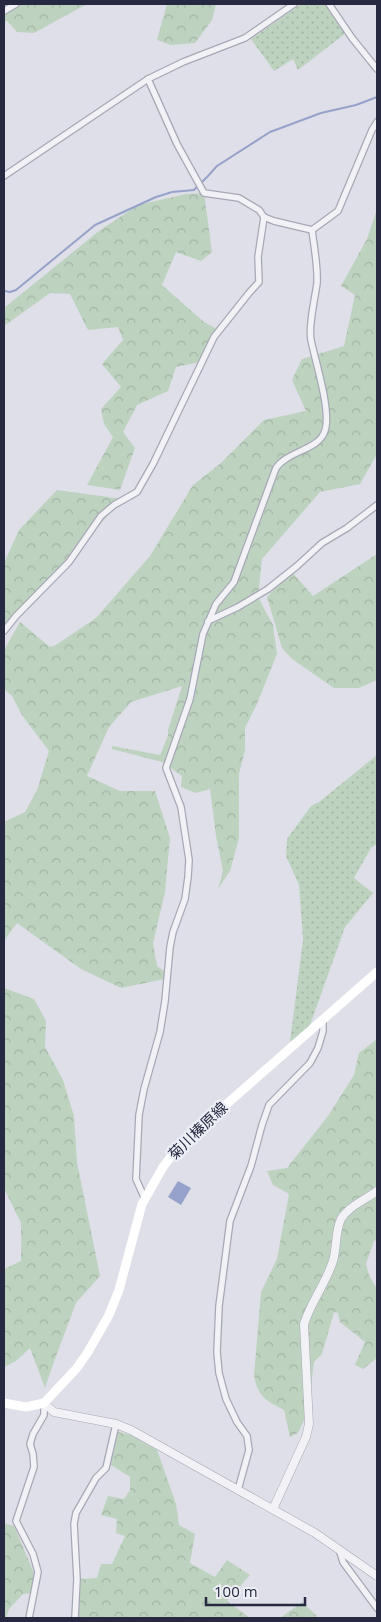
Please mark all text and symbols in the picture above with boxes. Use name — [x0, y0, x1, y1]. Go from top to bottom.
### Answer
street label: 菊川榛原線 — [163, 1097, 231, 1164]
scale bar — [206, 1574, 305, 1606]
text: 100 m — [214, 1581, 258, 1601]

